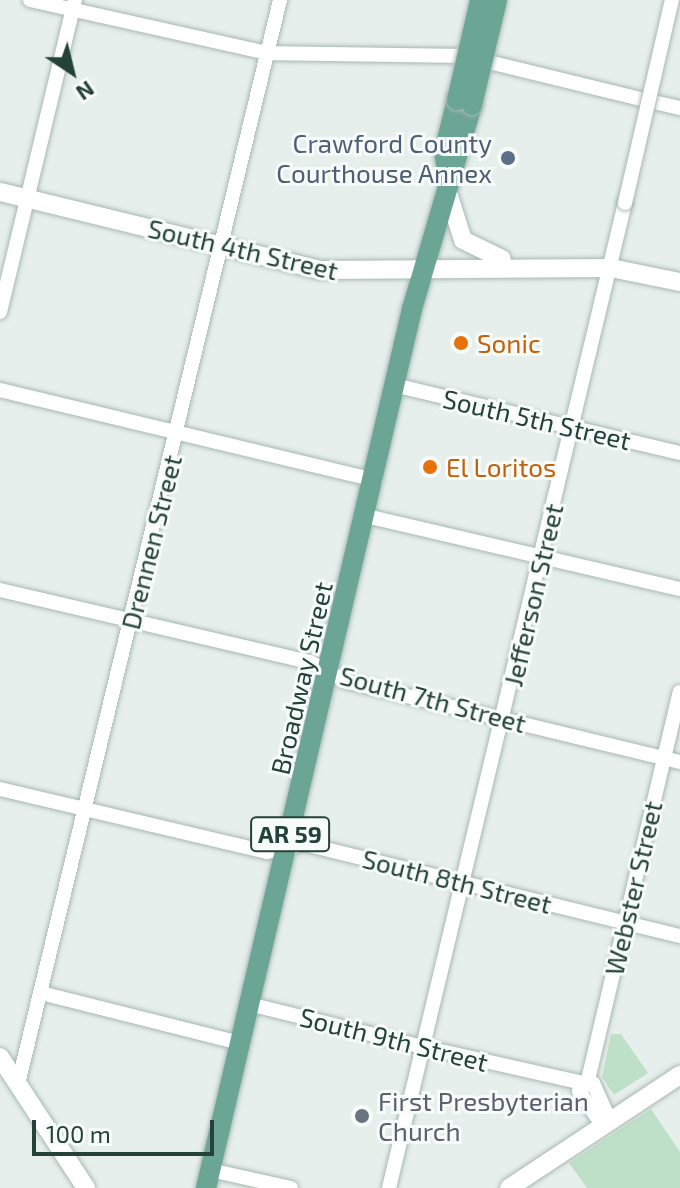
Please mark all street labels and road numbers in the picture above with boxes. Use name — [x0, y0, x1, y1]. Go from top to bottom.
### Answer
street label: South 4th Street — [145, 212, 341, 286]
street label: South 5th Street — [440, 382, 634, 456]
street label: Drennen Street — [114, 452, 188, 632]
street label: Jefferson Street — [497, 501, 569, 689]
street label: Broadway Street — [264, 578, 338, 778]
street label: South 7th Street — [337, 659, 529, 739]
street label: Webster Street — [598, 798, 668, 978]
road number: AR 59 — [250, 814, 330, 854]
street label: South 8th Street — [359, 842, 555, 920]
street label: South 9th Street — [297, 1001, 491, 1077]

